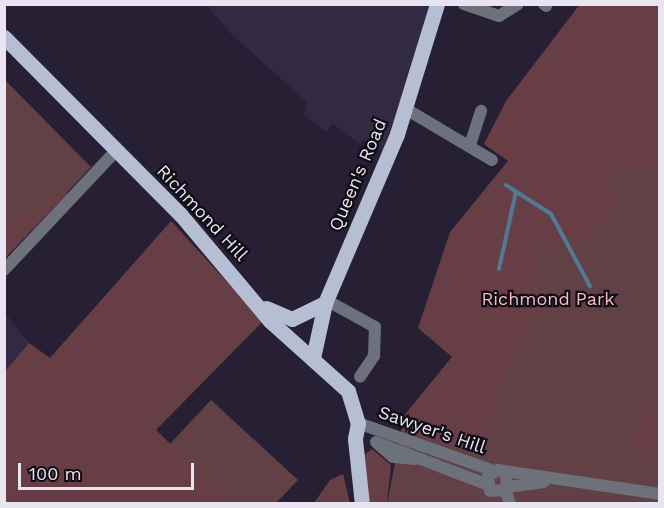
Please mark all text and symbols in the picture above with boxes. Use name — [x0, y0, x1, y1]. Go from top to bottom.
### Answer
street label: Queen's Road — [325, 116, 391, 234]
street label: Richmond Hill — [152, 161, 252, 265]
park label: Richmond Park — [481, 288, 615, 310]
street label: Sawyer's Hill — [376, 402, 488, 458]
scale bar — [21, 451, 196, 489]
text: 100 m — [29, 463, 82, 484]

